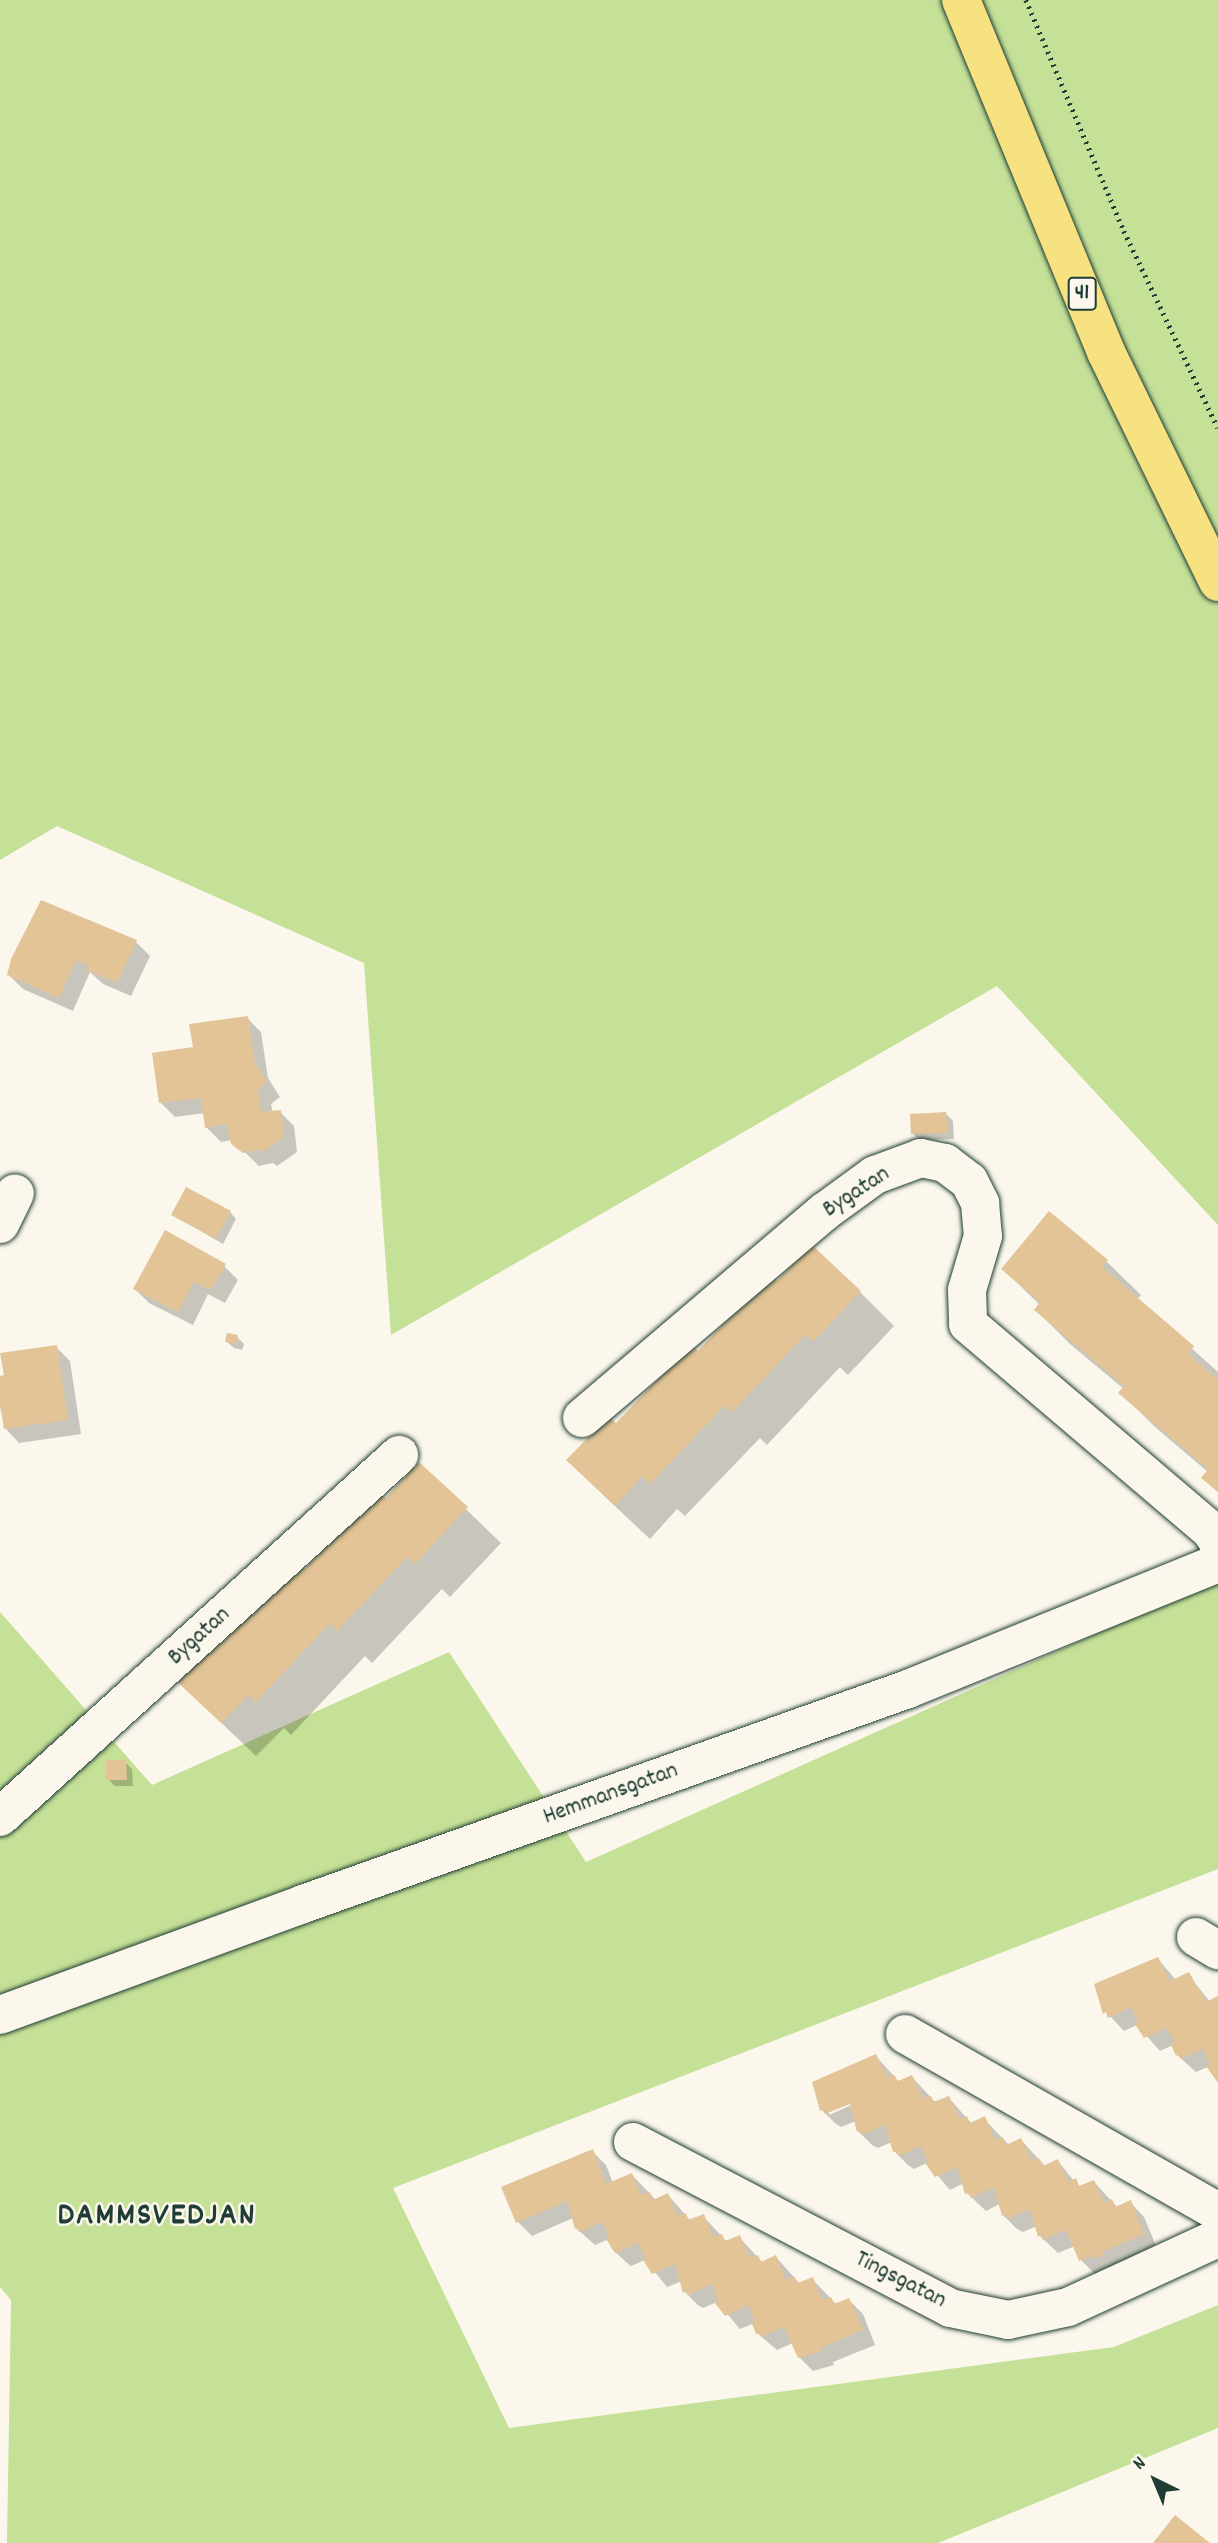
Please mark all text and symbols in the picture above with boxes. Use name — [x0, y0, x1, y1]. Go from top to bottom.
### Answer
road number: 41 — [1066, 274, 1098, 314]
street label: Bygatan — [818, 1161, 896, 1225]
street label: Bygatan — [163, 1602, 237, 1672]
street label: Hemmansgatan — [540, 1757, 682, 1833]
district label: DAMMSVEDJAN — [59, 2198, 255, 2236]
street label: Tingsgatan — [850, 2246, 950, 2316]
north arrow — [1120, 2445, 1190, 2515]
text: N — [1128, 2451, 1153, 2477]

